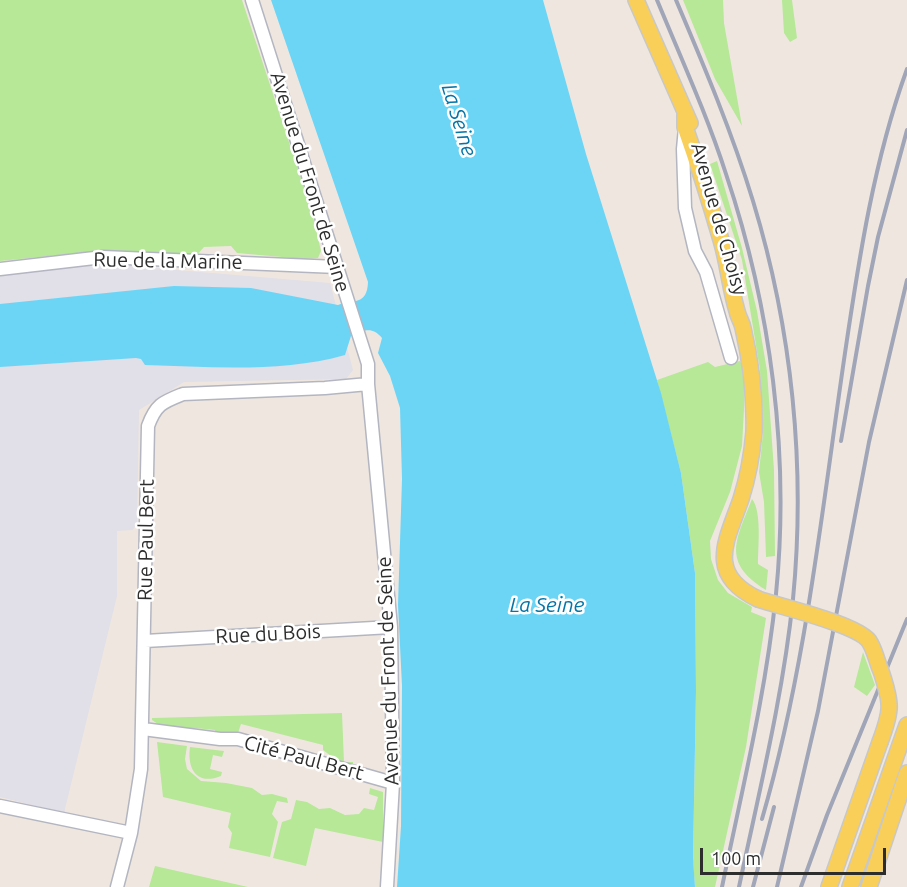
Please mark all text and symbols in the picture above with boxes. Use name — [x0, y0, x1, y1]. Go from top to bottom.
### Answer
street label: Avenue du Front de Seine — [265, 69, 355, 295]
water label: La Seine — [436, 81, 482, 159]
street label: Avenue de Choisy — [686, 140, 752, 298]
street label: Rue de la Marine — [93, 248, 243, 274]
street label: Rue Paul Bert — [133, 479, 159, 601]
street label: Avenue du Front de Seine — [372, 556, 404, 786]
water label: La Seine — [510, 592, 584, 618]
street label: Rue du Bois — [215, 619, 321, 649]
street label: Cité Paul Bert — [241, 730, 367, 786]
scale bar — [703, 836, 889, 874]
text: 100 m — [711, 848, 761, 868]

